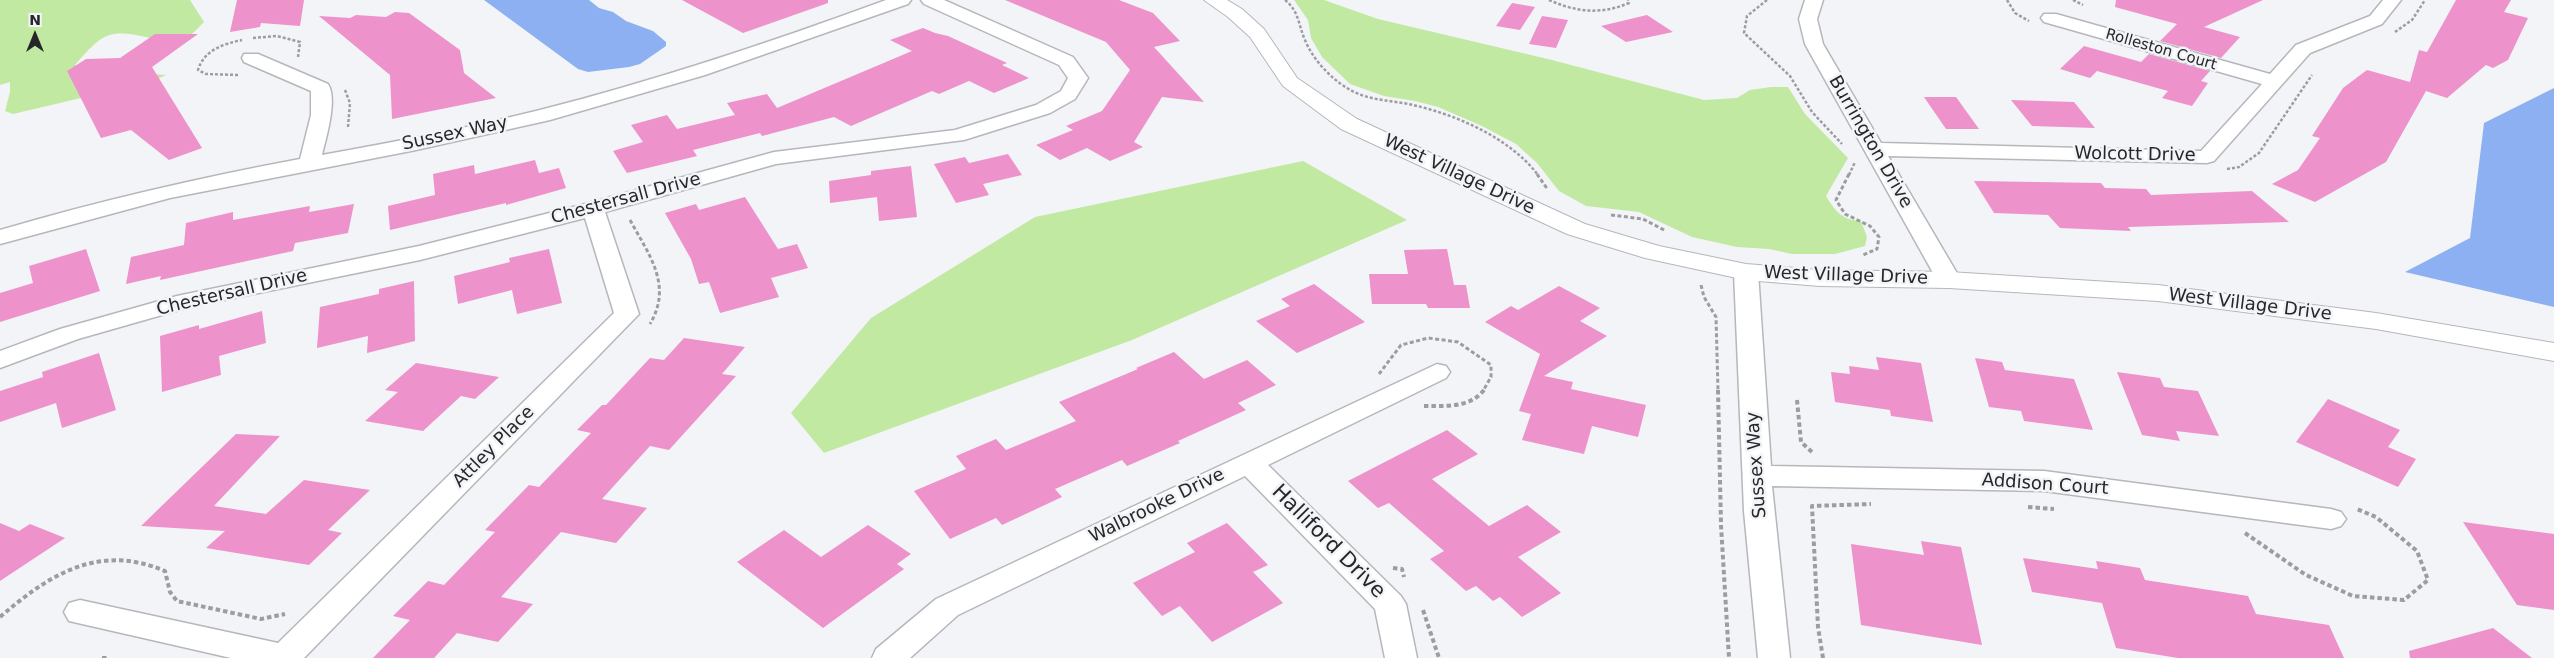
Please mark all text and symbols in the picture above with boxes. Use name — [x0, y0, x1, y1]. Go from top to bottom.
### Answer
north arrow — [10, 10, 60, 60]
text: N — [29, 12, 41, 28]
street label: Rolleston Court — [2103, 26, 2219, 74]
street label: Burrington Drive — [1823, 72, 1917, 212]
street label: Sussex Way — [400, 112, 510, 156]
street label: West Village Drive — [1380, 131, 1538, 219]
street label: Wolcott Drive — [2074, 143, 2196, 167]
street label: Chestersall Drive — [549, 169, 703, 229]
street label: West Village Drive — [1764, 262, 1928, 290]
street label: Chestersall Drive — [155, 265, 309, 321]
street label: West Village Drive — [2167, 284, 2333, 326]
street label: Attley Place — [449, 402, 539, 492]
street label: Sussex Way — [1742, 411, 1772, 519]
street label: Walbrooke Drive — [1086, 464, 1228, 548]
street label: Addison Court — [1981, 470, 2109, 500]
street label: Halliford Drive — [1266, 480, 1390, 604]

